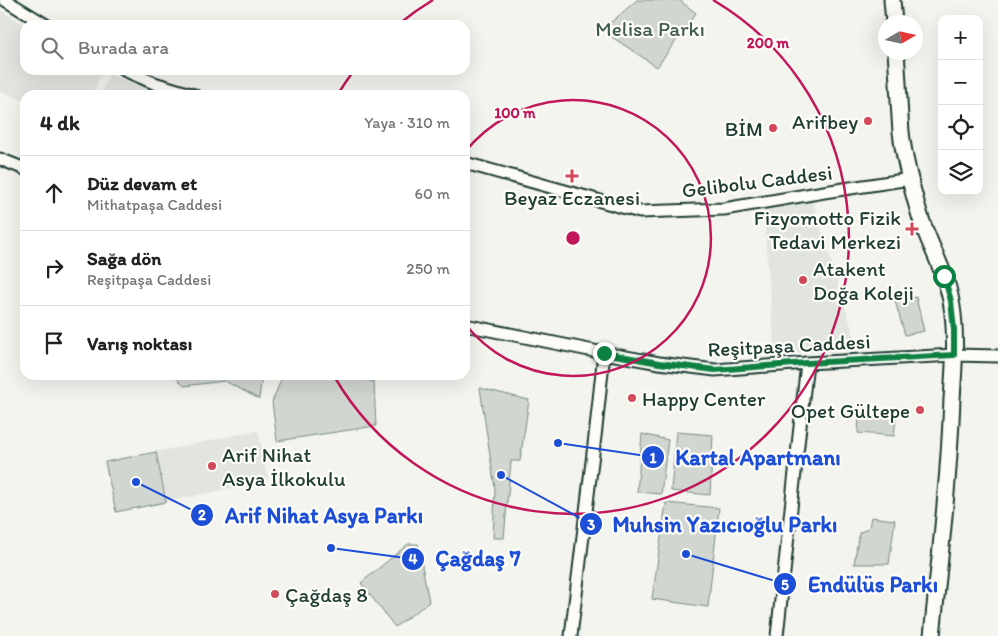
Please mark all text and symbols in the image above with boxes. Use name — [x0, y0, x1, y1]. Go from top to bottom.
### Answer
north arrow — [878, 15, 923, 60]
map controls — [938, 15, 983, 195]
button: + — [938, 15, 983, 60]
park label: Melisa Parkı — [595, 16, 705, 41]
search box — [20, 20, 470, 75]
icon: search — [38, 34, 66, 62]
text: 200 m — [747, 34, 790, 52]
text: Burada ara — [78, 36, 169, 59]
button: − — [938, 60, 983, 105]
text: 100 m — [494, 104, 536, 122]
button: locate — [938, 105, 983, 150]
place label: Arifbey — [792, 109, 858, 134]
text: 4 dk — [40, 110, 80, 135]
text: Yaya · 310 m — [364, 113, 450, 132]
marker: Arifbey — [862, 115, 874, 127]
place label: BİM — [725, 116, 763, 141]
marker: BİM — [767, 122, 779, 134]
button: layers — [938, 150, 983, 195]
street label: Gelibolu Caddesi — [680, 159, 834, 203]
marker: Beyaz Eczanesi — [566, 170, 578, 182]
text: Düz devam et — [87, 172, 197, 195]
icon: ahead — [40, 179, 68, 207]
text: 60 m — [415, 184, 450, 203]
place label: Beyaz Eczanesi — [504, 185, 640, 210]
text: Mithatpaşa Caddesi — [87, 195, 222, 214]
place label: Fizyomotto Fizik Tedavi Merkezi — [754, 205, 901, 254]
marker: Fizyomotto Fizik Tedavi Merkezi — [905, 222, 919, 236]
centre of rings — [564, 229, 582, 247]
text: Sağa dön — [87, 247, 161, 270]
icon: right — [40, 254, 68, 282]
place label: Atakent Doğa Koleji — [813, 256, 914, 305]
text: 250 m — [406, 259, 450, 278]
route start — [933, 265, 956, 288]
text: Reşitpaşa Caddesi — [87, 270, 211, 289]
marker: Atakent Doğa Koleji — [797, 274, 809, 286]
street label: Reşitpaşa Caddesi — [707, 328, 871, 362]
icon: arrive — [40, 329, 68, 357]
text: Varış noktası — [87, 332, 192, 355]
route end — [593, 342, 616, 365]
place label: Happy Center — [642, 386, 766, 411]
marker: Happy Center — [626, 392, 638, 404]
place label: Opet Gültepe — [791, 398, 910, 423]
marker: Opet Gültepe — [914, 404, 926, 416]
callout: Kartal Apartmanı — [641, 439, 851, 476]
place label: Arif Nihat Asya İlkokulu — [222, 442, 346, 491]
text: Kartal Apartmanı — [675, 444, 841, 471]
text: 1 — [650, 449, 657, 467]
marker: Arif Nihat Asya İlkokulu — [206, 460, 218, 472]
callout: Arif Nihat Asya Parkı — [190, 497, 432, 534]
text: Arif Nihat Asya Parkı — [224, 502, 423, 529]
text: 2 — [198, 506, 206, 524]
callout: Muhsin Yazıcıoğlu Parkı — [578, 506, 846, 543]
text: Muhsin Yazıcıoğlu Parkı — [613, 511, 837, 538]
text: 3 — [587, 516, 595, 534]
callout: Çağdaş 7 — [400, 540, 531, 577]
text: Çağdaş 7 — [435, 545, 521, 572]
text: 4 — [408, 550, 418, 568]
callout: Endülüs Parkı — [773, 566, 948, 603]
text: Endülüs Parkı — [808, 571, 938, 598]
text: 5 — [781, 576, 789, 594]
place label: Çağdaş 8 — [285, 582, 368, 607]
marker: Çağdaş 8 — [269, 588, 281, 600]

